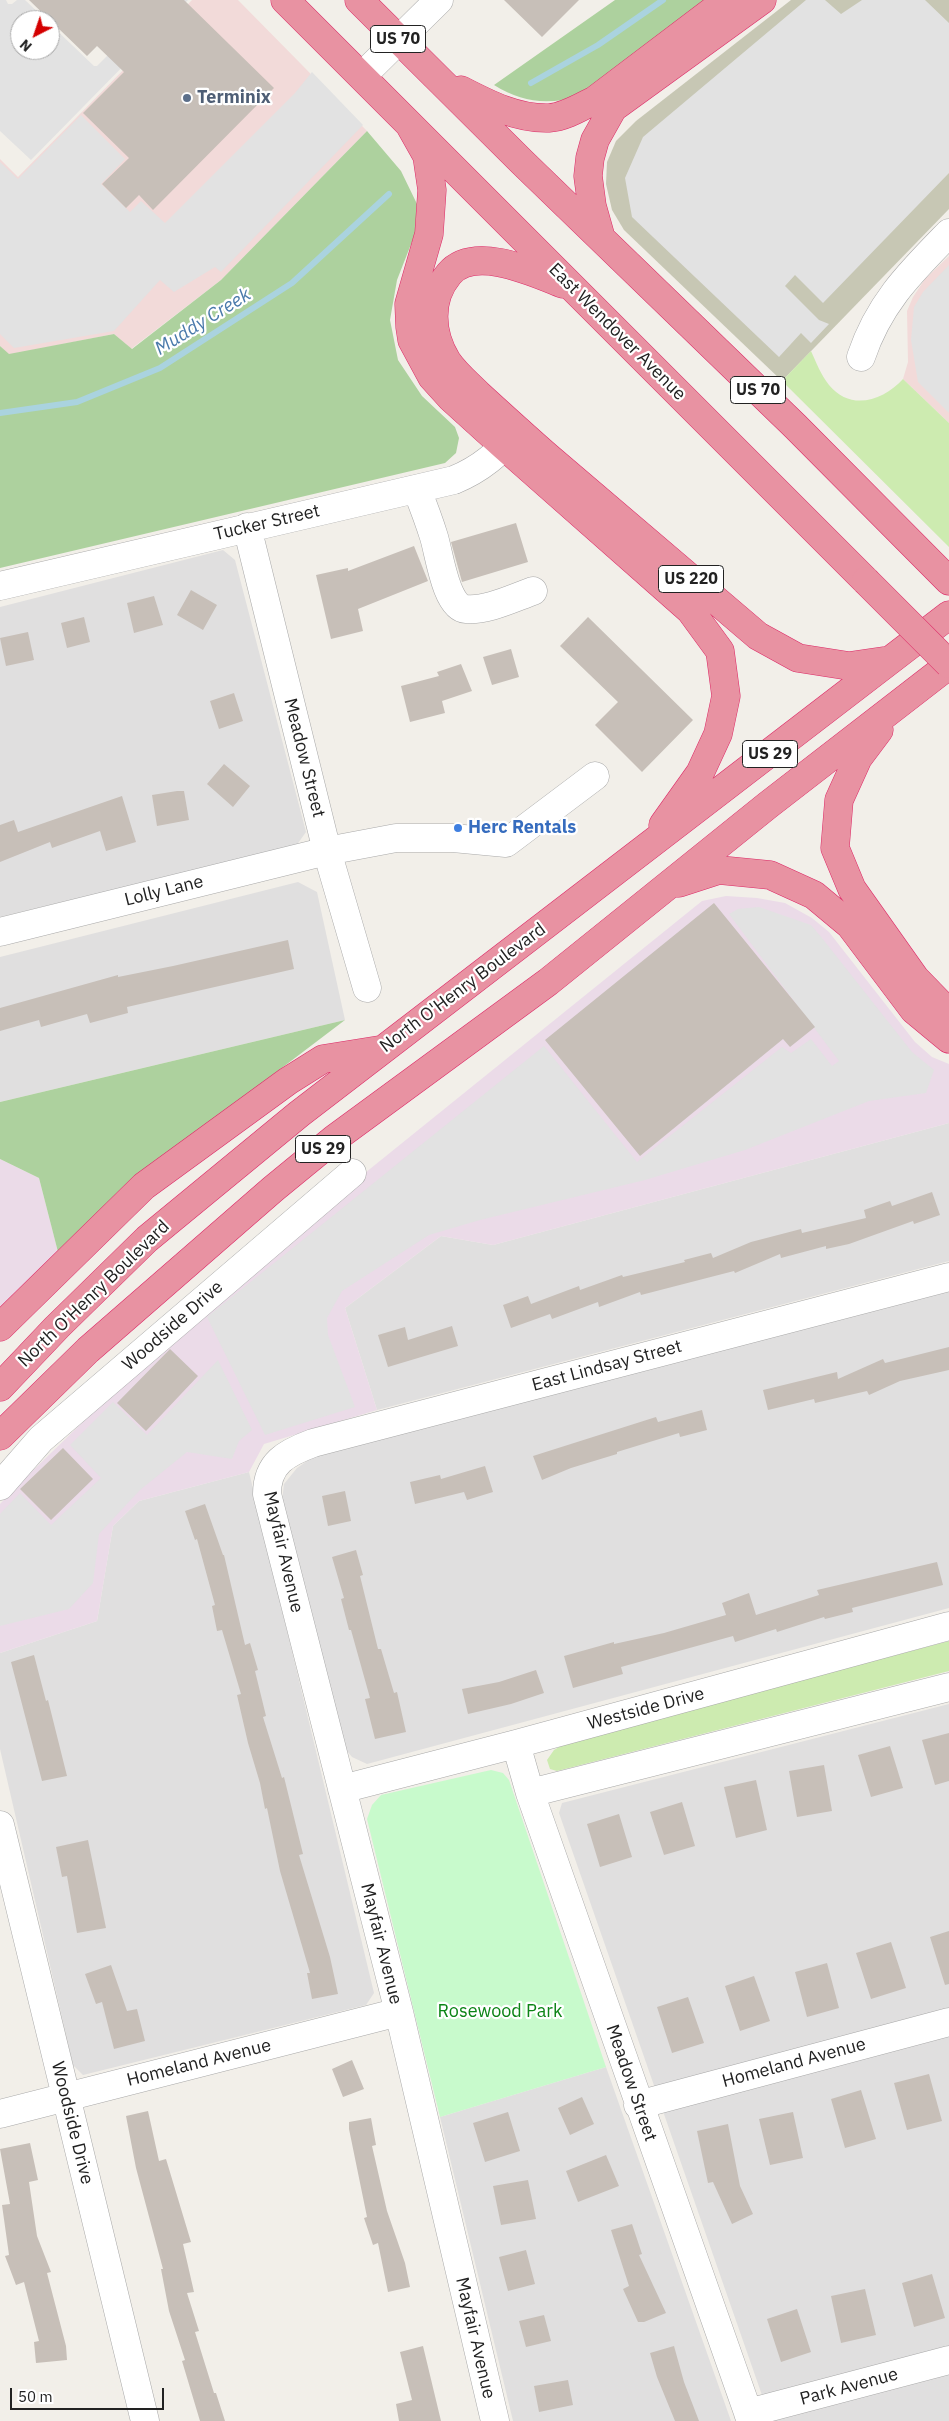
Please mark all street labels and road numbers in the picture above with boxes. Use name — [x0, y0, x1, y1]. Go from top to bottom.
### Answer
road number: US 70 — [370, 26, 426, 52]
street label: East Wendover Avenue — [544, 259, 690, 405]
road number: US 70 — [730, 376, 786, 404]
street label: Tucker Street — [212, 500, 322, 546]
road number: US 220 — [658, 566, 724, 592]
street label: Meadow Street — [279, 696, 329, 820]
road number: US 29 — [742, 741, 798, 768]
street label: Lolly Lane — [122, 871, 206, 911]
street label: North O'Henry Boulevard — [376, 919, 550, 1057]
road number: US 29 — [296, 1136, 350, 1162]
street label: North O'Henry Boulevard — [14, 1216, 174, 1372]
street label: Woodside Drive — [118, 1277, 228, 1375]
street label: East Lindsay Street — [530, 1336, 684, 1396]
street label: Mayfair Avenue — [259, 1489, 307, 1615]
street label: Westside Drive — [585, 1683, 707, 1735]
street label: Mayfair Avenue — [356, 1881, 406, 2007]
street label: Meadow Street — [601, 2022, 661, 2144]
street label: Homeland Avenue — [720, 2033, 868, 2093]
street label: Homeland Avenue — [125, 2035, 273, 2091]
street label: Woodside Drive — [46, 2059, 98, 2187]
street label: Mayfair Avenue — [451, 2275, 499, 2401]
street label: Park Avenue — [798, 2364, 900, 2410]

